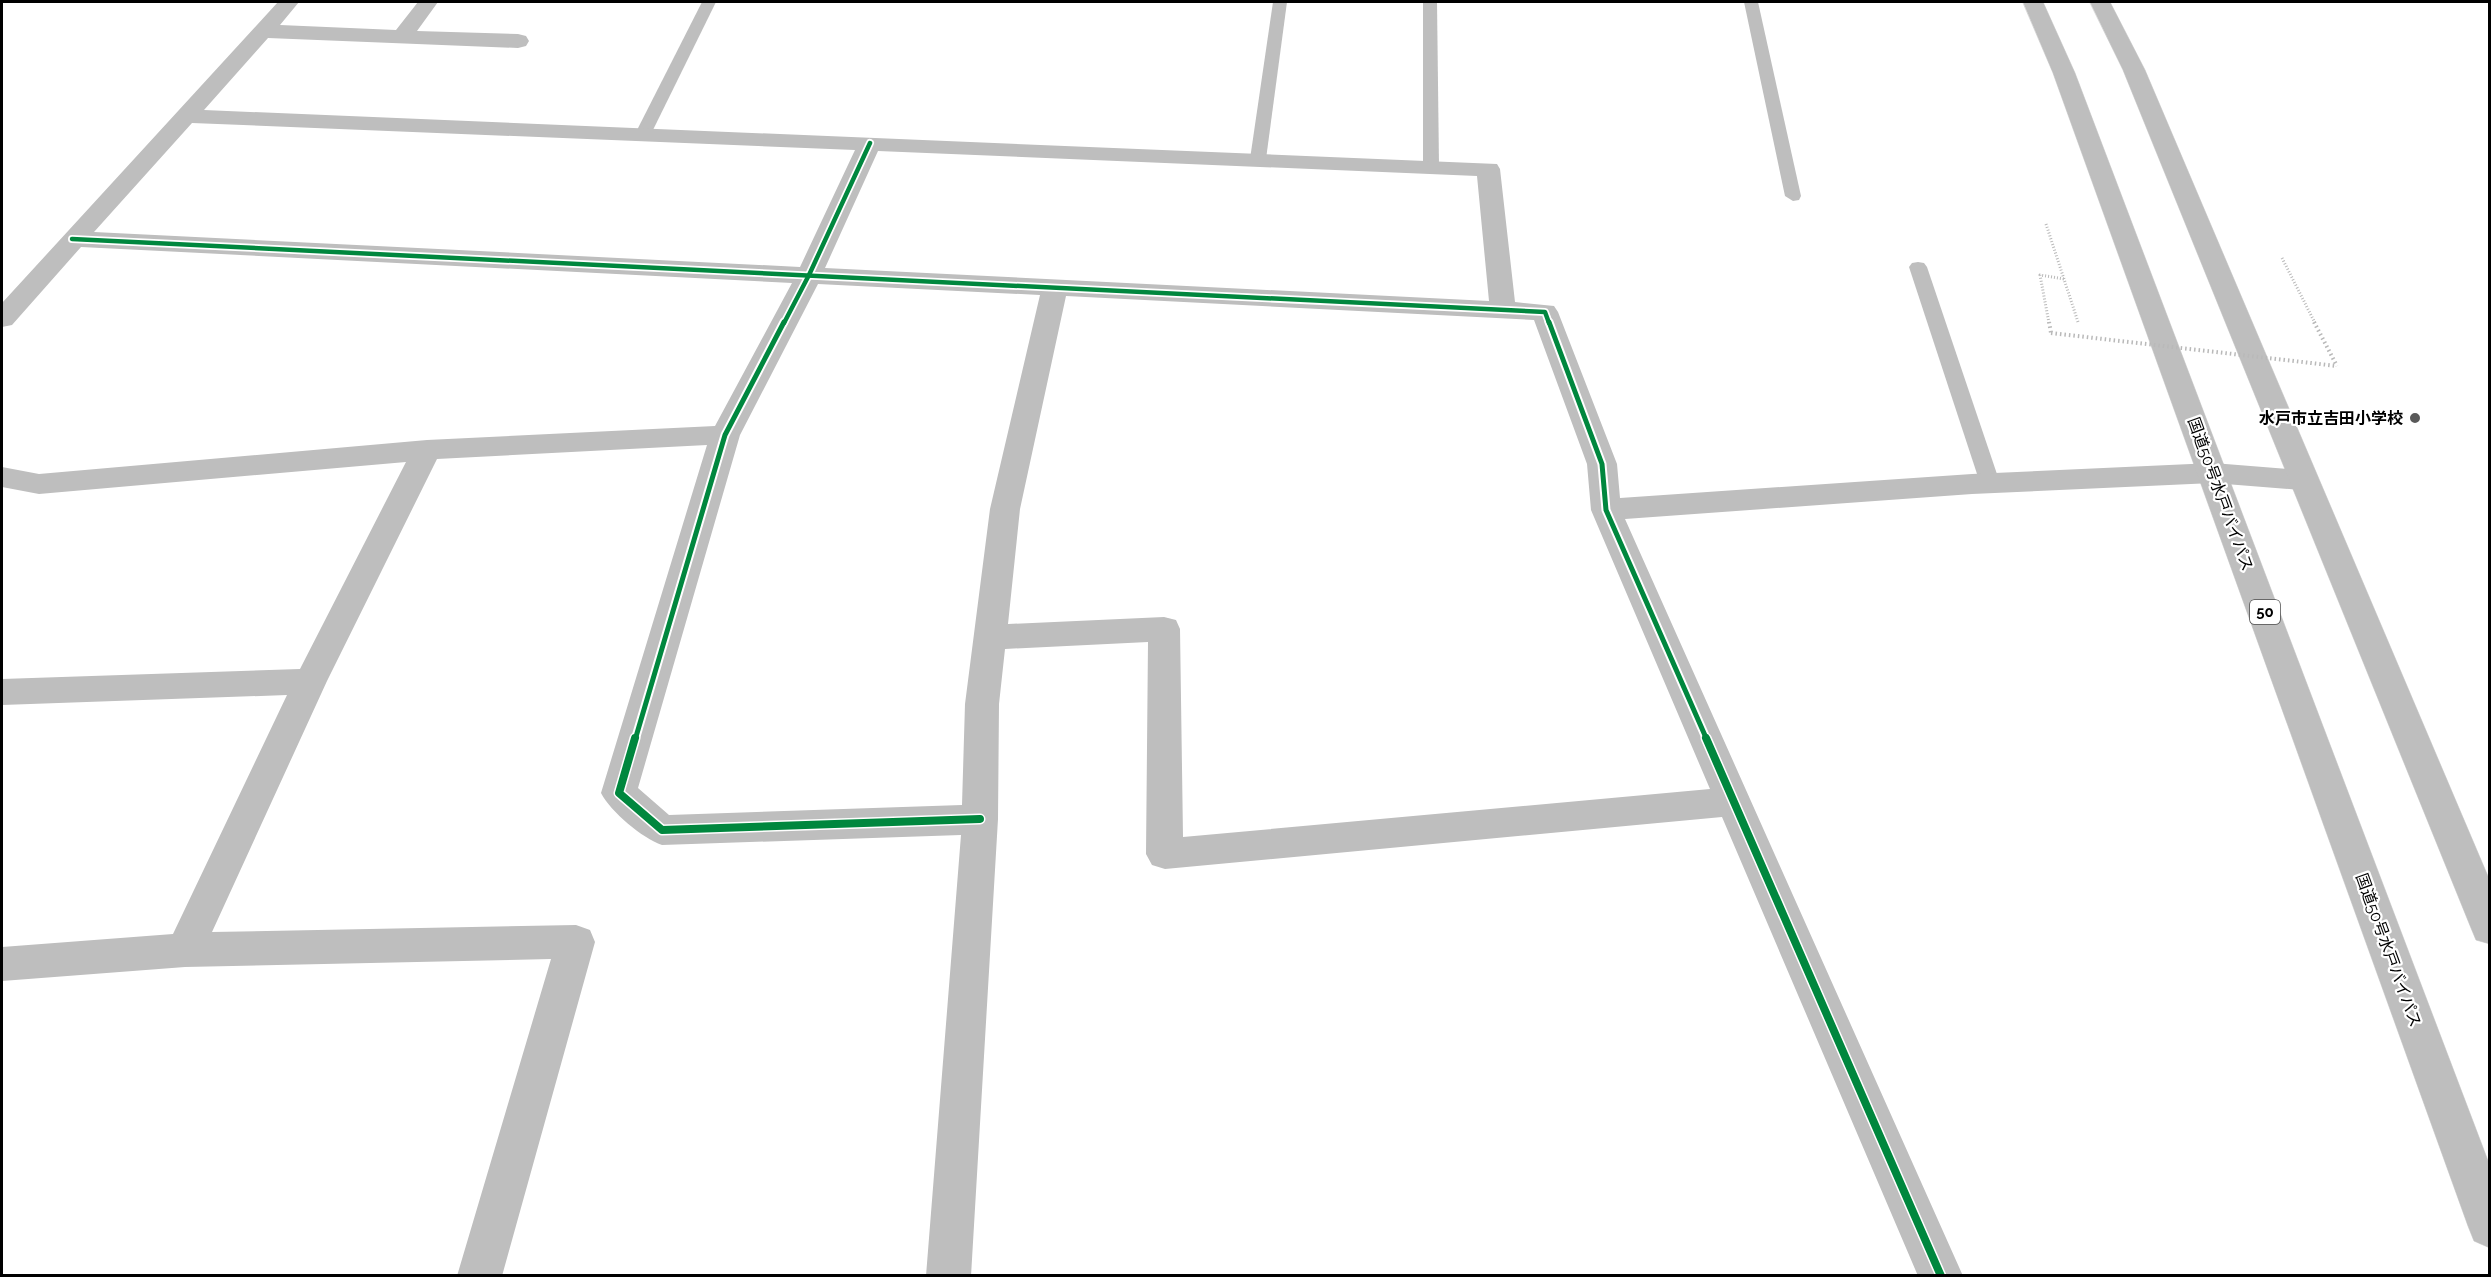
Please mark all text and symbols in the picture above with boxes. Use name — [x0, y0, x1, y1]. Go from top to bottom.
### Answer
place label: 水戸市立吉田小学校 — [2259, 409, 2403, 428]
marker: 水戸市立吉田小学校 — [2408, 411, 2422, 425]
street label: 国道50号水戸バイパス — [2184, 415, 2257, 574]
road number: 50 — [2250, 600, 2280, 624]
street label: 国道50号水戸バイパス — [2352, 871, 2425, 1030]

